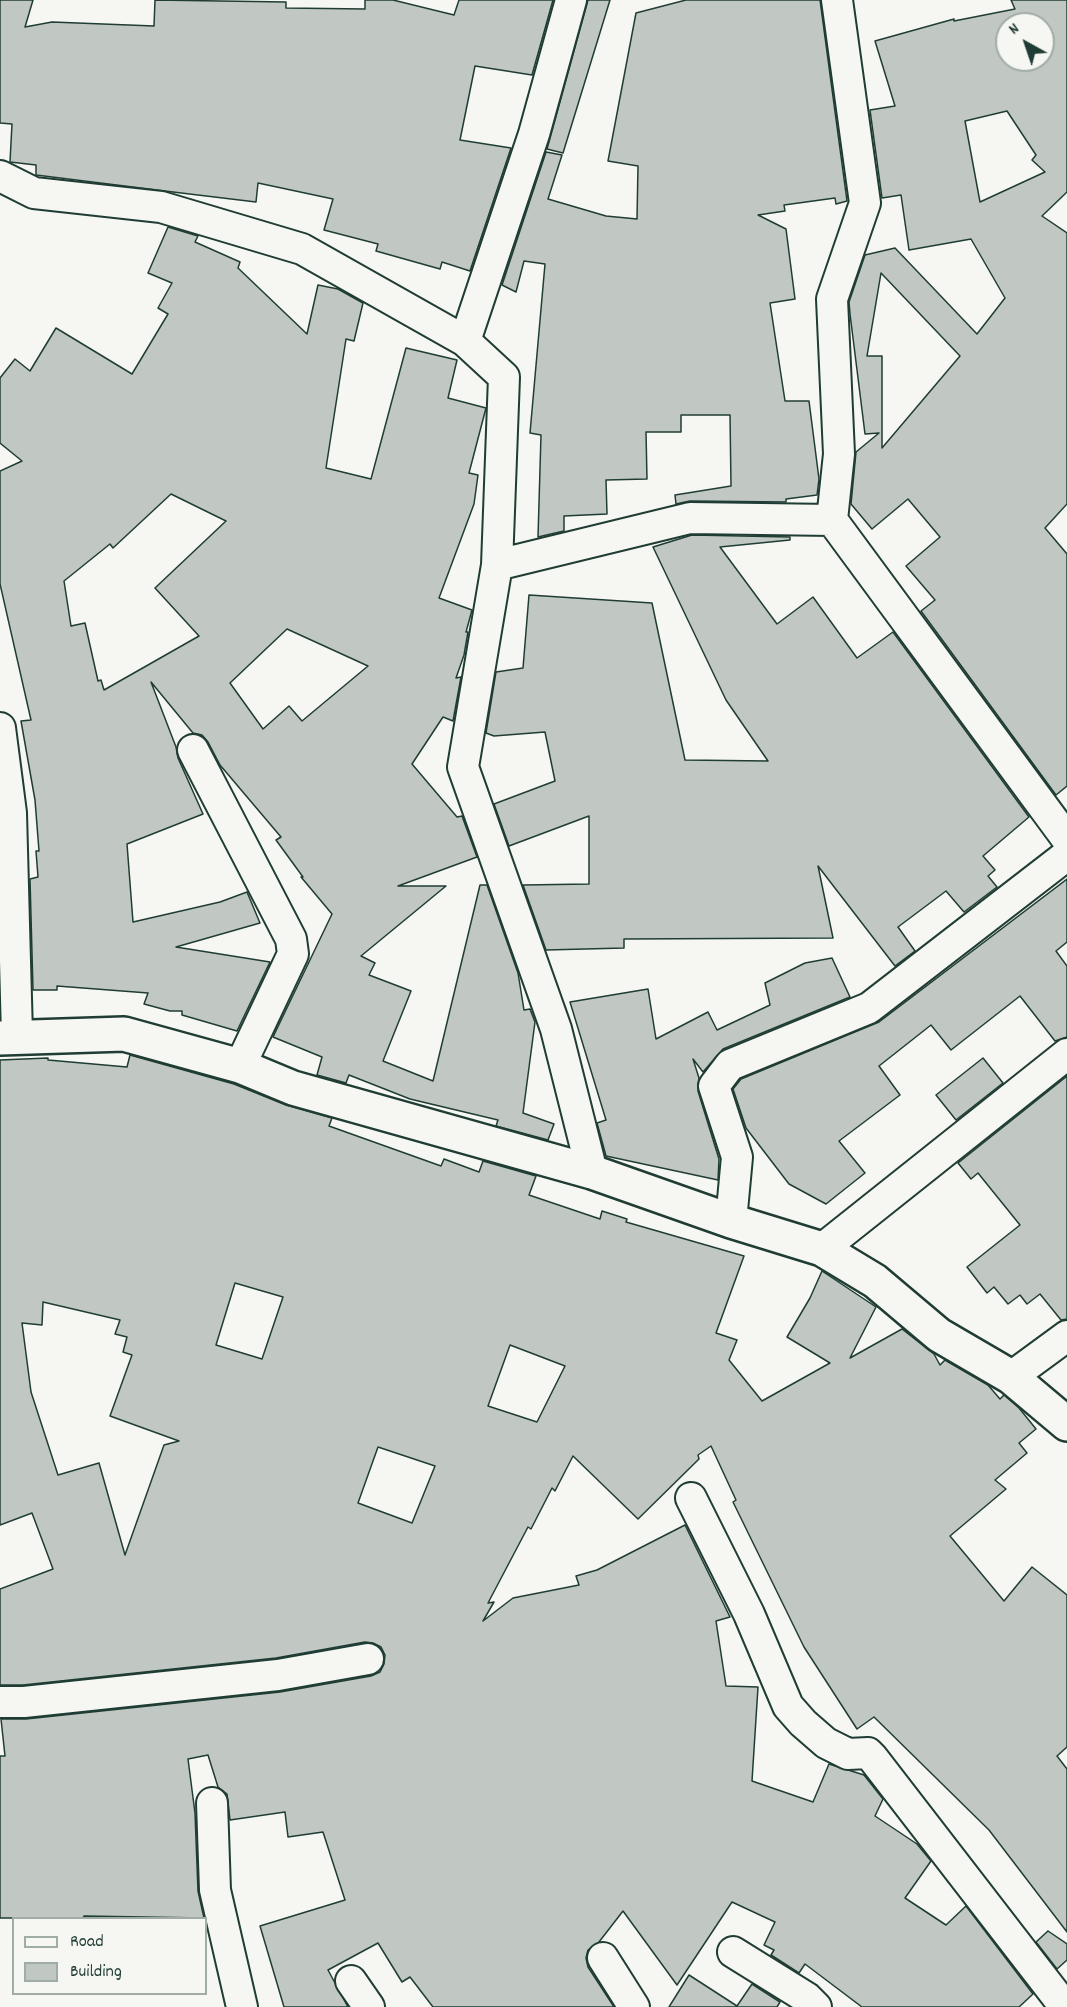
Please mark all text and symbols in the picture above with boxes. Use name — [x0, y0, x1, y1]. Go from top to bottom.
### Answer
north arrow — [995, 12, 1055, 72]
text: N — [1004, 18, 1025, 41]
legend — [12, 1917, 207, 1995]
text: Road — [70, 1930, 104, 1955]
text: Building — [70, 1960, 122, 1985]

